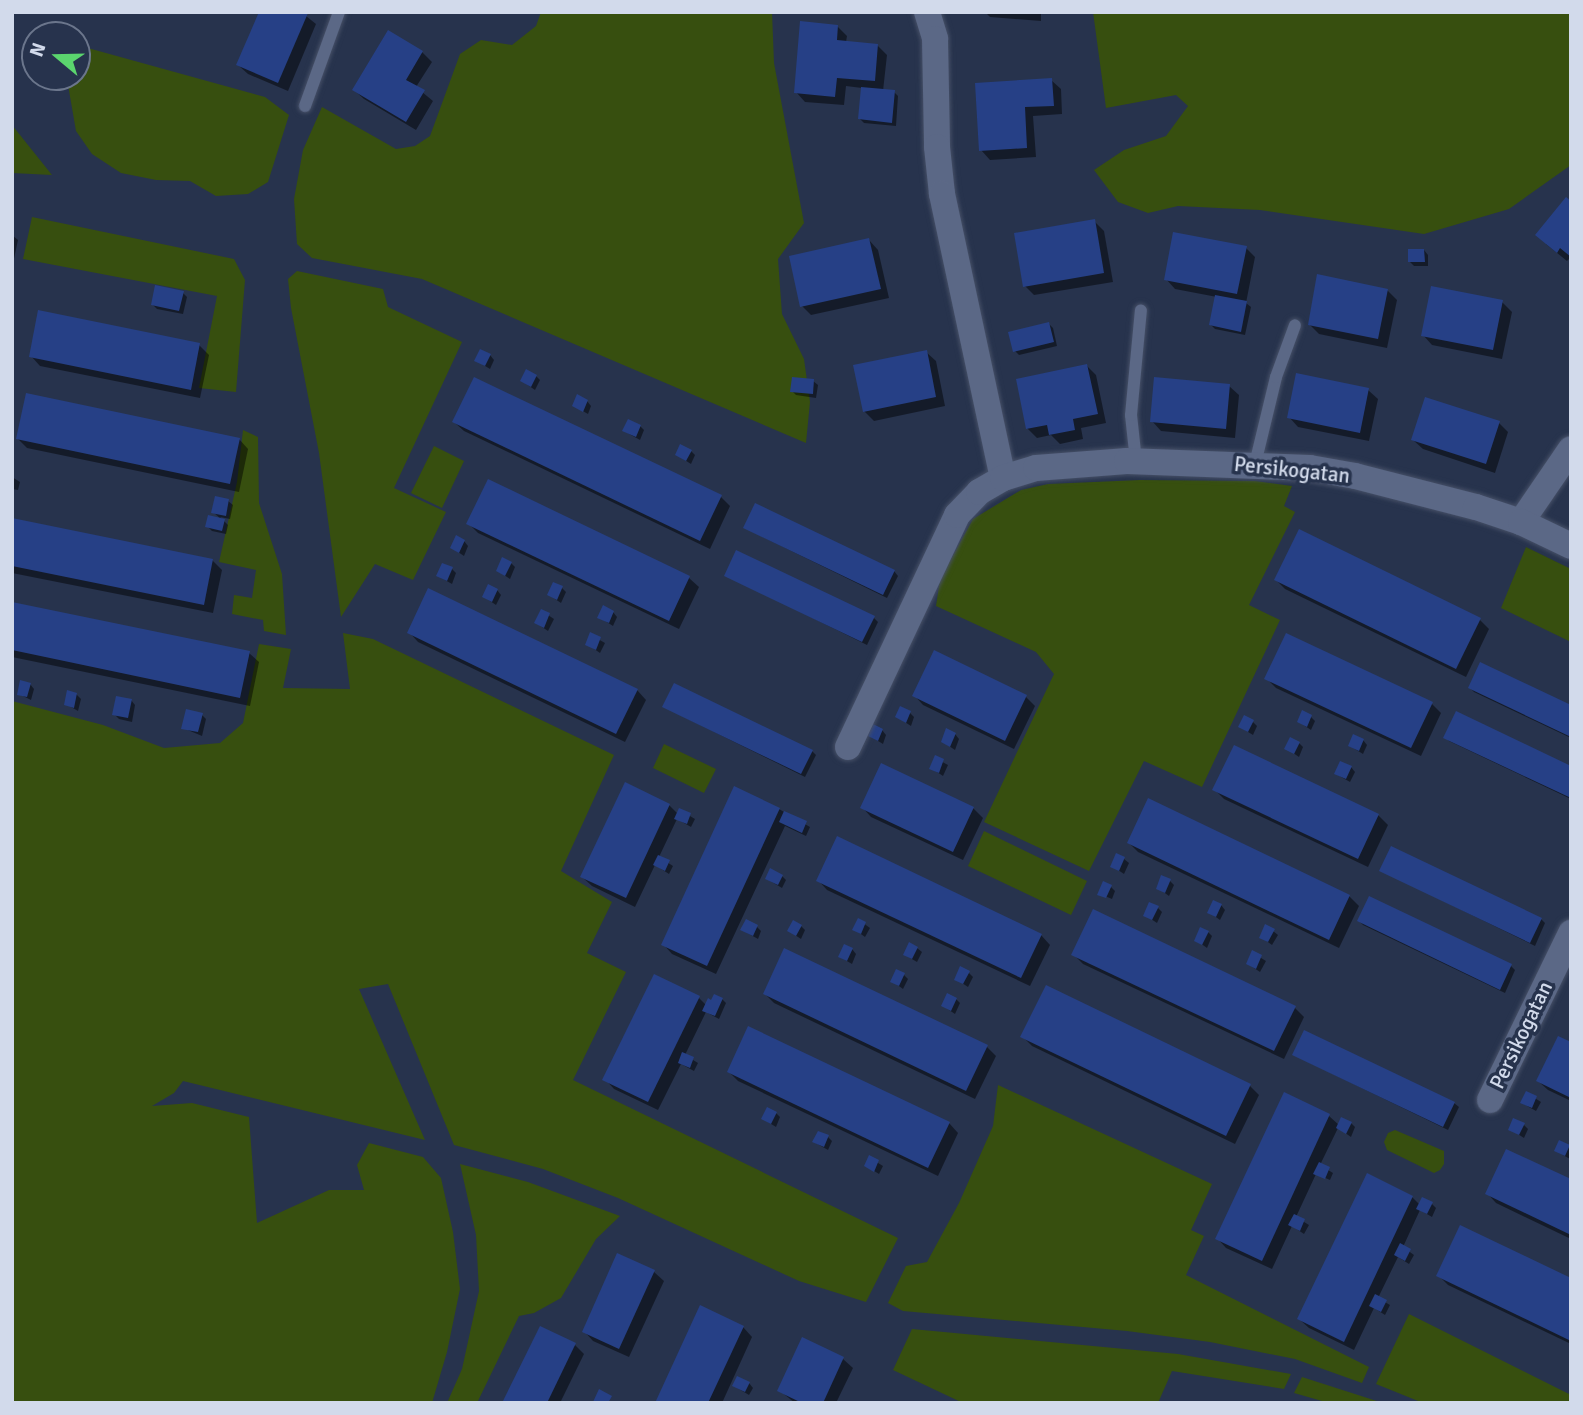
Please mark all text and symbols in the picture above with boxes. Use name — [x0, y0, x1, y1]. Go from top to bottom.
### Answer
north arrow — [21, 21, 91, 91]
text: N — [25, 40, 52, 60]
street label: Persikogatan — [1233, 451, 1351, 489]
street label: Persikogatan — [1484, 977, 1558, 1093]

